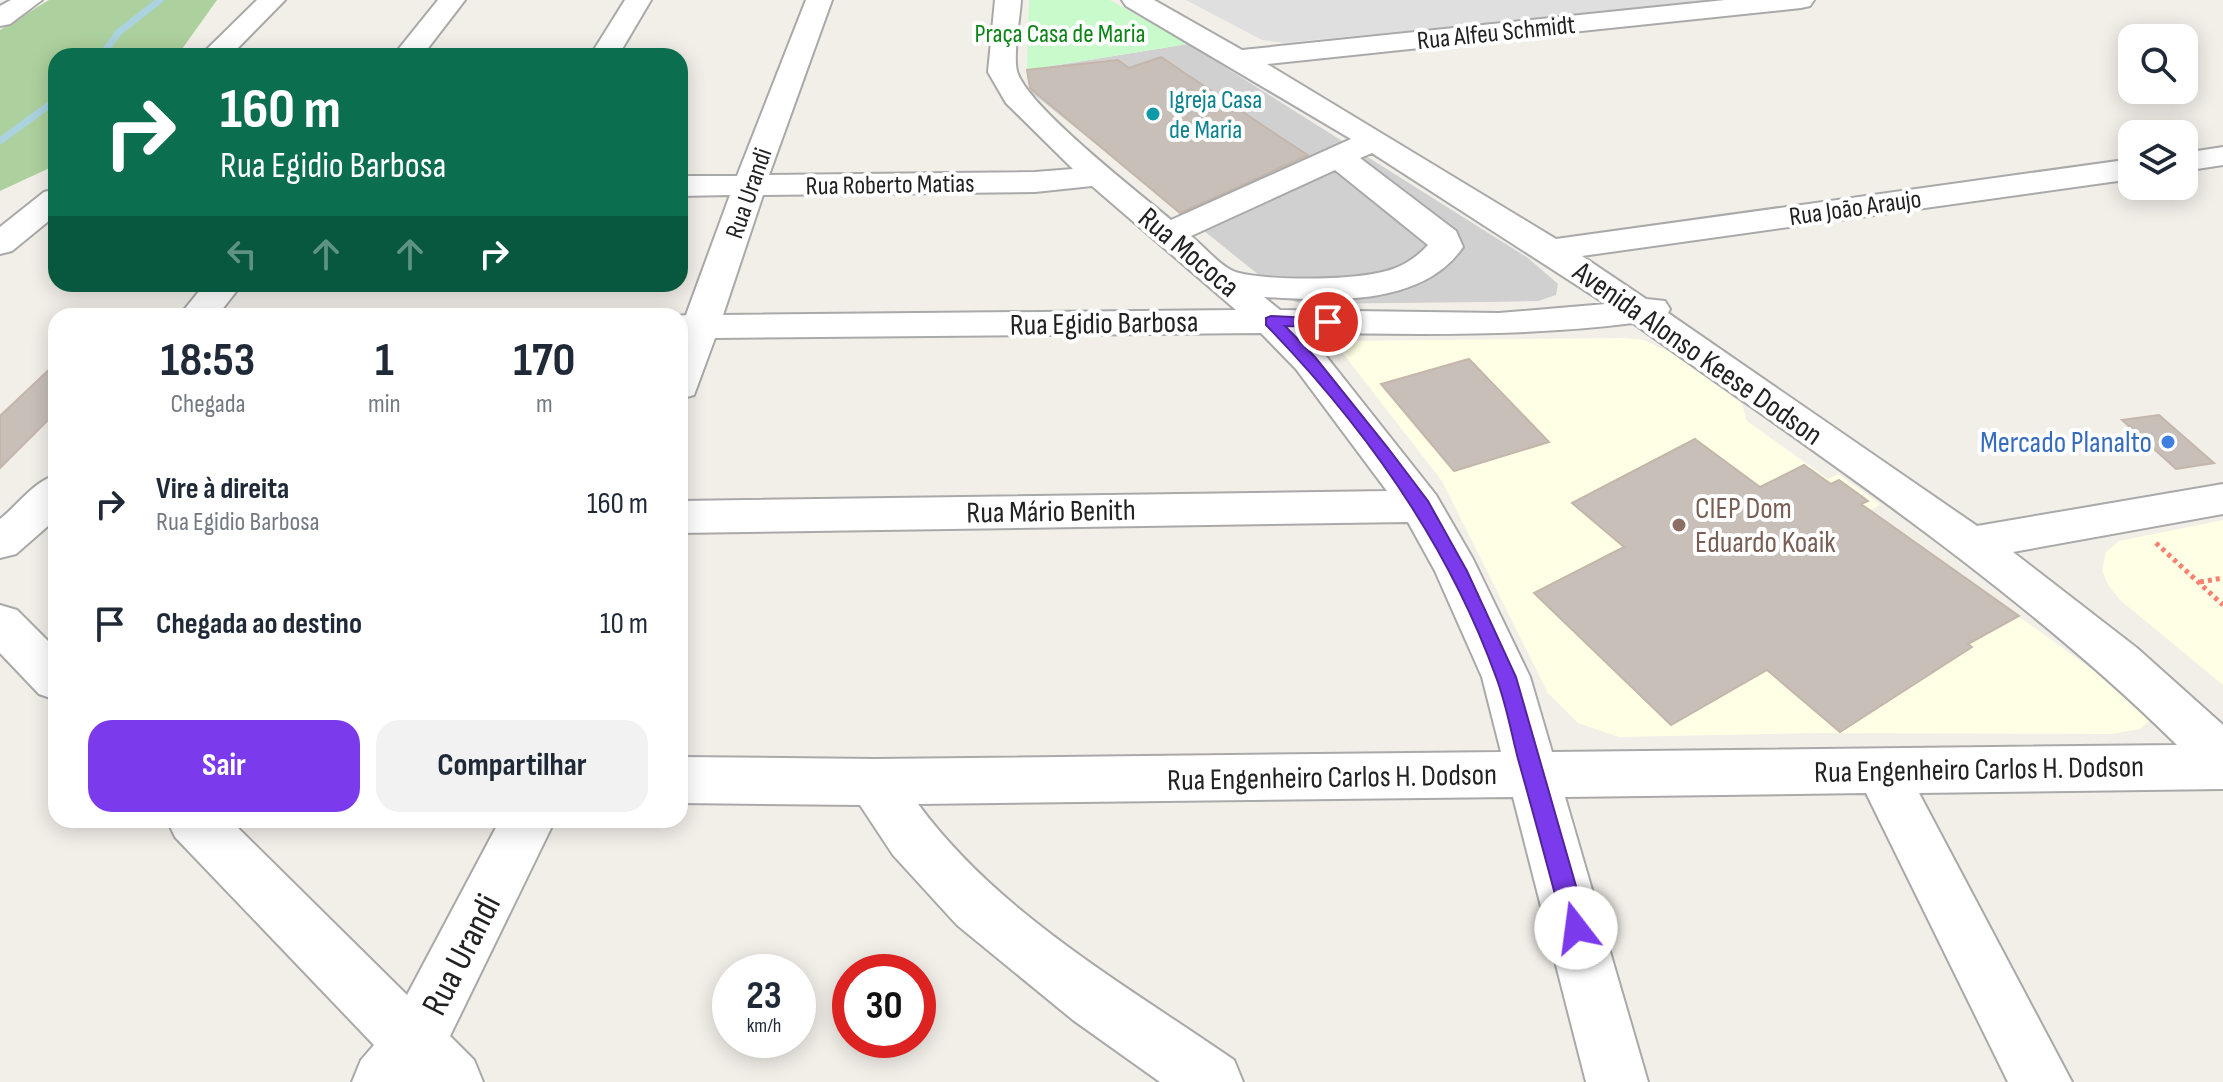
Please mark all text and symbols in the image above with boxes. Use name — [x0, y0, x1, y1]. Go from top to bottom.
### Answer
street label: Rua Alfeu Schmidt — [1416, 10, 1577, 57]
park label: Praça Casa de Maria — [975, 19, 1145, 50]
map controls — [2118, 24, 2198, 200]
button: search — [2118, 24, 2198, 104]
text: 160 m — [220, 77, 341, 144]
icon: right — [88, 80, 192, 184]
place label: Igreja Casa de Maria — [1169, 85, 1262, 146]
marker: Igreja Casa de Maria — [1144, 105, 1162, 123]
button: layers — [2118, 120, 2198, 200]
street label: Rua Urandi — [719, 144, 779, 243]
text: Rua Egidio Barbosa — [220, 145, 446, 188]
street label: Rua Roberto Matias — [805, 169, 975, 202]
street label: Rua João Araujo — [1787, 184, 1923, 233]
street label: Rua Mococa — [1131, 200, 1246, 305]
icon: left — [220, 232, 264, 276]
icon: ahead — [304, 232, 348, 276]
icon: ahead — [388, 232, 432, 276]
icon: right — [472, 232, 516, 276]
street label: Avenida Alonso Keese Dodson — [1565, 254, 1829, 453]
pin — [1294, 288, 1362, 356]
icon: arrive — [1306, 300, 1350, 344]
street label: Rua Egidio Barbosa — [1009, 304, 1199, 344]
text: 18:53 — [161, 332, 255, 389]
text: 1 — [375, 332, 394, 389]
text: 170 — [513, 332, 575, 389]
text: Chegada — [170, 389, 246, 420]
text: min — [368, 389, 401, 420]
text: m — [536, 389, 553, 420]
place label: Mercado Planalto — [1980, 425, 2152, 461]
marker: Mercado Planalto — [2159, 433, 2177, 451]
text: Vire à direita — [156, 471, 289, 507]
icon: right — [88, 482, 132, 526]
text: 160 m — [587, 486, 648, 522]
place label: CIEP Dom Eduardo Koaik — [1695, 491, 1836, 561]
street label: Rua Mário Benith — [966, 493, 1136, 531]
text: Rua Egidio Barbosa — [156, 507, 320, 538]
marker: CIEP Dom Eduardo Koaik — [1670, 516, 1688, 534]
icon: arrive — [88, 602, 132, 646]
text: Chegada ao destino — [156, 606, 362, 642]
text: 10 m — [600, 606, 648, 642]
button: Sair — [88, 720, 360, 812]
button: Compartilhar — [376, 720, 648, 812]
street label: Rua Engenheiro Carlos H. Dodson — [1814, 749, 2144, 791]
street label: Rua Engenheiro Carlos H. Dodson — [1167, 757, 1497, 799]
position arrow — [1534, 886, 1618, 970]
street label: Rua Urandi — [414, 888, 511, 1023]
speed limit sign: 30 — [832, 954, 936, 1058]
text: 23 — [746, 972, 782, 1020]
text: km/h — [747, 1014, 781, 1038]

